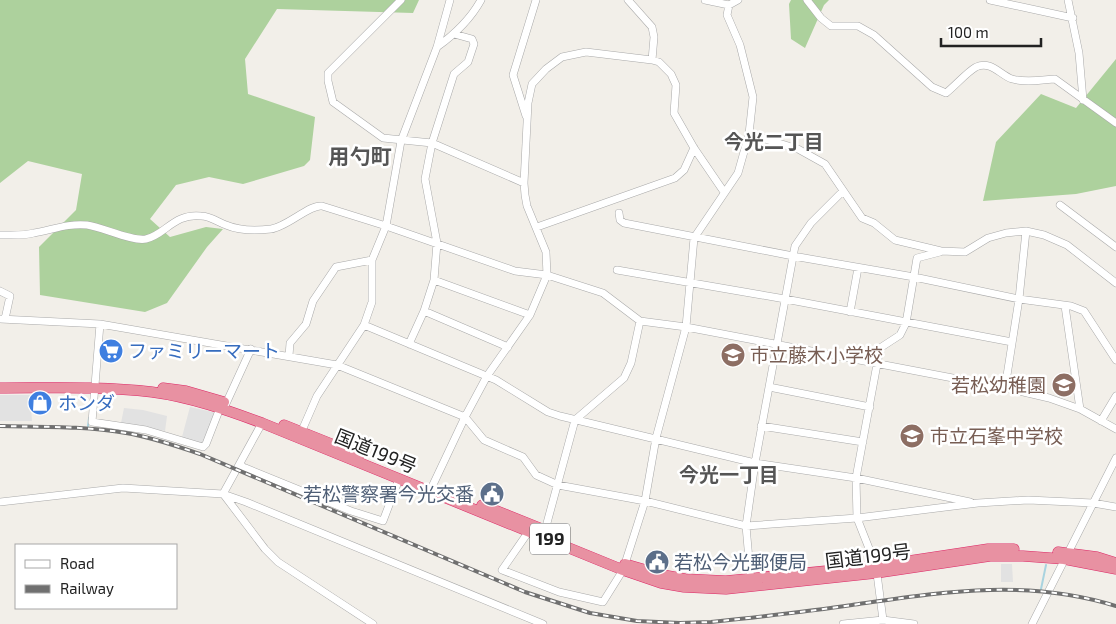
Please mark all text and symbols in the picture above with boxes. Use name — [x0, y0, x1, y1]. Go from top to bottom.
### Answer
scale bar — [941, 15, 1041, 47]
text: 100 m — [948, 23, 989, 41]
district label: 今光二丁目 — [724, 129, 824, 153]
district label: 用勺町 — [329, 143, 392, 168]
supermarket icon: ファミリーマート — [98, 338, 124, 364]
place label: ファミリーマート — [128, 339, 280, 362]
school or university icon: 市立藤木小学校 — [720, 342, 746, 368]
place label: 市立藤木小学校 — [750, 343, 883, 366]
school or university icon: 若松幼稚園 — [1051, 372, 1077, 398]
place label: 若松幼稚園 — [951, 373, 1046, 396]
shop icon: ホンダ — [27, 390, 53, 416]
place label: ホンダ — [58, 391, 115, 414]
school or university icon: 市立石峯中学校 — [899, 423, 925, 449]
street label: 国道199号 — [332, 424, 421, 477]
place label: 市立石峯中学校 — [930, 424, 1063, 447]
district label: 今光一丁目 — [679, 462, 779, 486]
public building icon: 若松警察署今光交番 — [479, 481, 505, 507]
place label: 若松警察署今光交番 — [303, 482, 474, 505]
road number: 199 — [530, 524, 570, 554]
street label: 国道199号 — [824, 539, 912, 572]
legend — [15, 544, 178, 609]
public building icon: 若松今光郵便局 — [644, 549, 670, 575]
place label: 若松今光郵便局 — [674, 550, 807, 573]
text: Road — [60, 554, 95, 572]
text: Railway — [60, 579, 114, 597]

